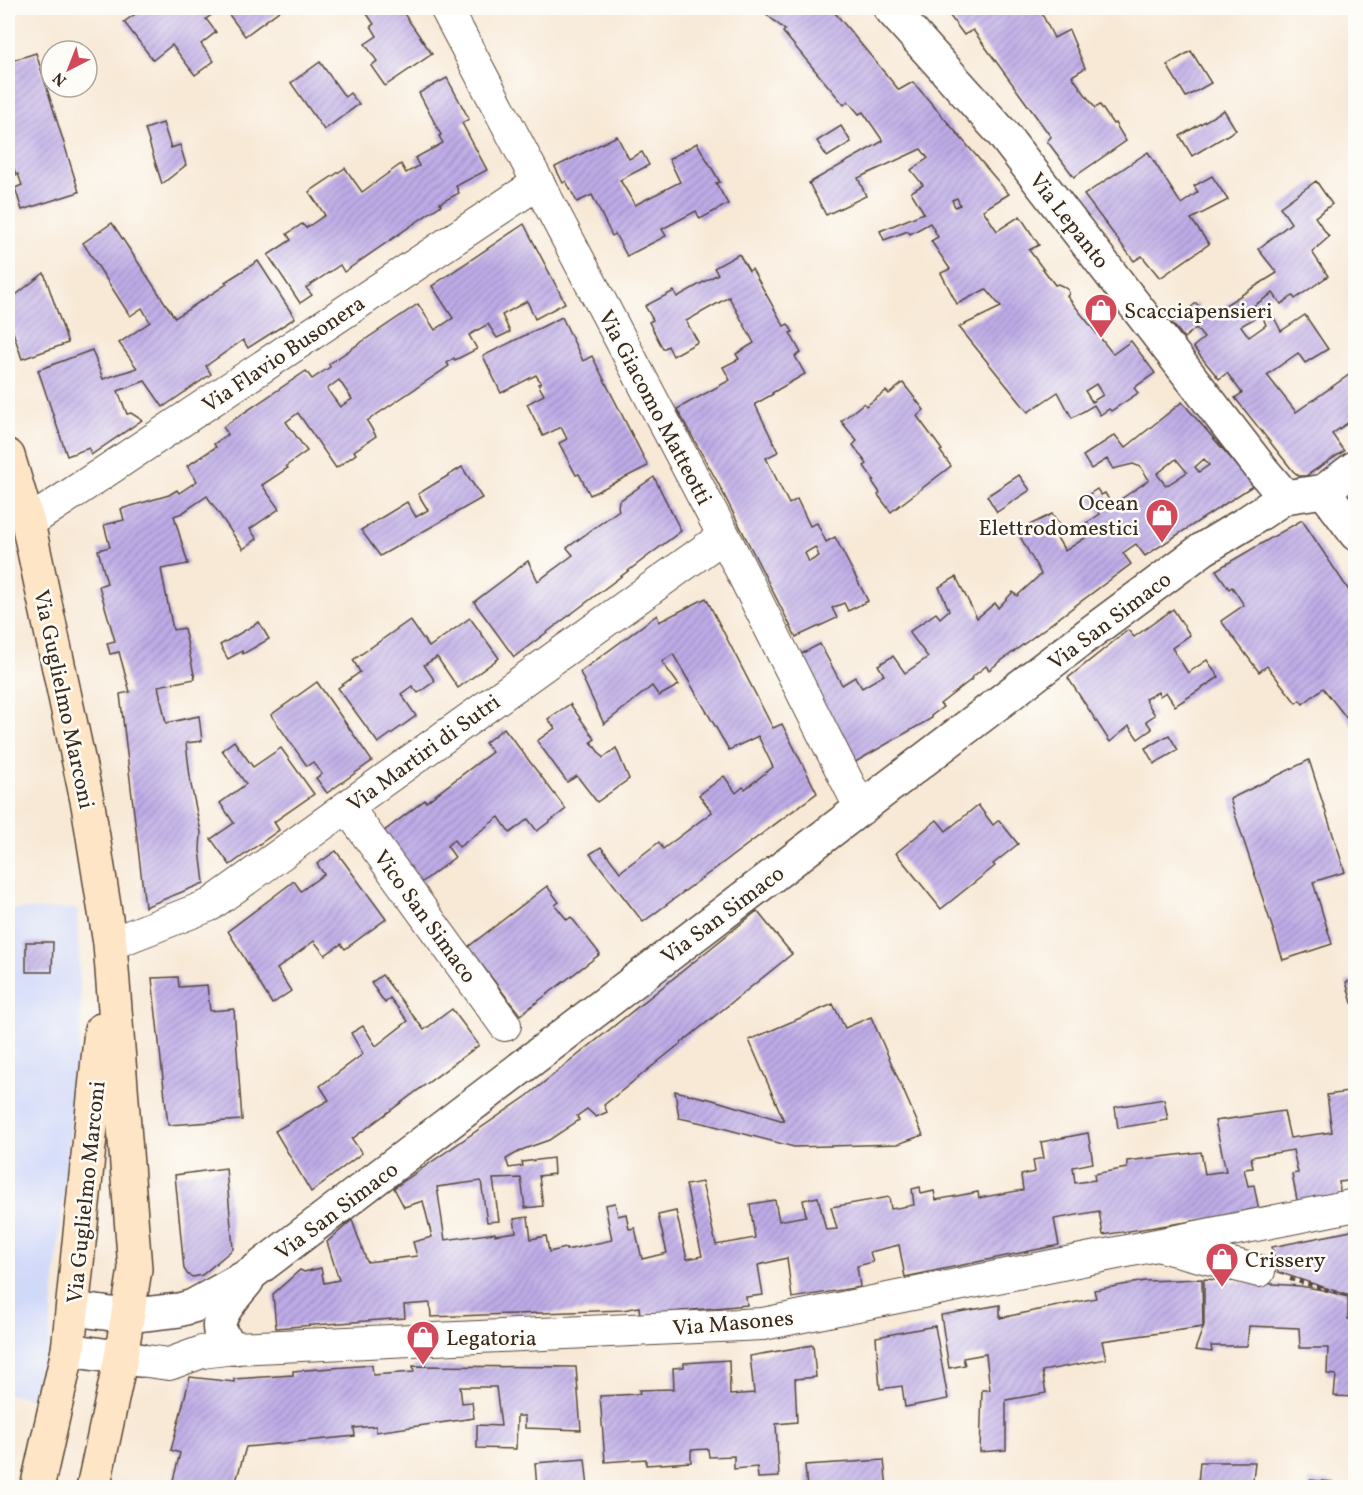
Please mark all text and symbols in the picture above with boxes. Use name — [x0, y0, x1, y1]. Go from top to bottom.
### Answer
north arrow — [39, 39, 99, 99]
text: N — [48, 66, 72, 91]
street label: Via Lepanto — [1021, 167, 1116, 276]
street label: Via Flavio Busonera — [197, 289, 372, 421]
shop icon: Scacciapensieri — [1083, 292, 1119, 339]
place label: Scacciapensieri — [1124, 297, 1273, 328]
street label: Via Giacomo Matteotti — [589, 305, 718, 511]
place label: Ocean Elettrodomestici — [978, 489, 1139, 545]
shop icon: Ocean Elettrodomestici — [1144, 497, 1180, 544]
street label: Via San Simaco — [1042, 565, 1179, 679]
street label: Via Guglielmo Marconi — [24, 587, 101, 812]
street label: Via Martiri di Sutri — [341, 688, 508, 820]
street label: Vico San Simaco — [365, 844, 483, 990]
street label: Via San Simaco — [655, 859, 792, 973]
street label: Via Guglielmo Marconi — [60, 1080, 115, 1305]
street label: Via San Simaco — [269, 1155, 406, 1269]
shop icon: Crissery — [1204, 1241, 1240, 1288]
place label: Crissery — [1245, 1246, 1326, 1277]
street label: Via Masones — [671, 1304, 795, 1345]
shop icon: Legatoria — [405, 1319, 441, 1366]
place label: Legatoria — [446, 1324, 537, 1355]

